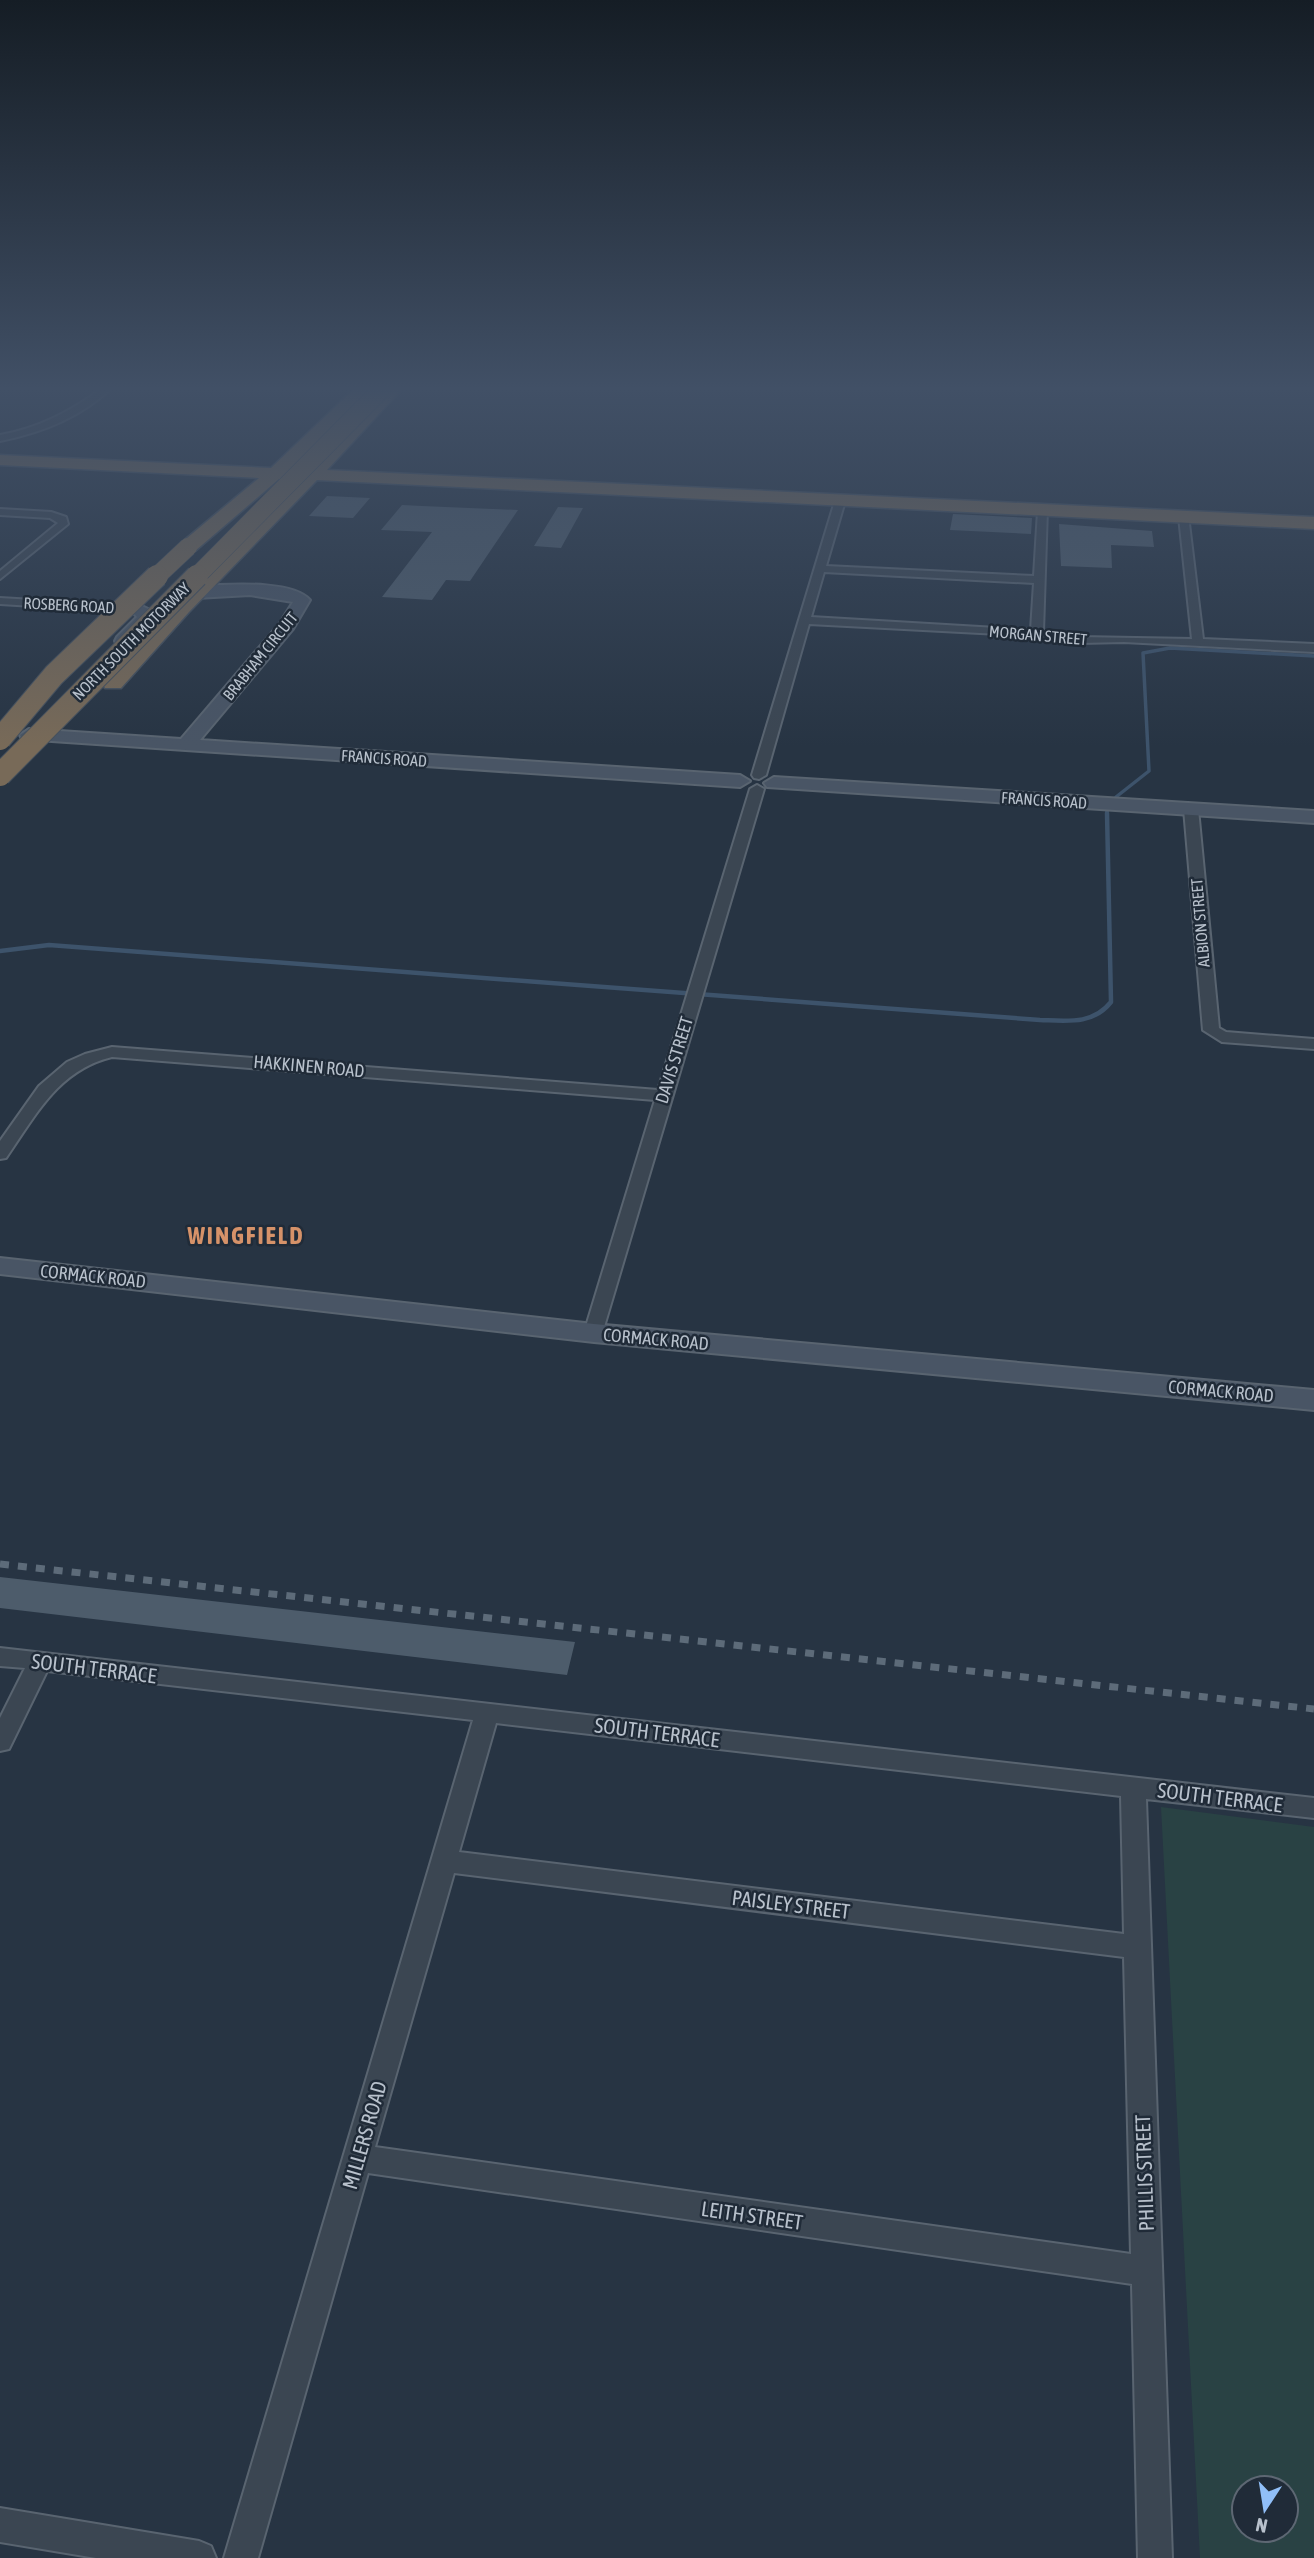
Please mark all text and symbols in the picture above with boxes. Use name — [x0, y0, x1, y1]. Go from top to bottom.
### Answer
street label: NORTH SOUTH MOTORWAY — [69, 578, 194, 703]
street label: ROSBERG ROAD — [23, 594, 115, 616]
street label: BRABHAM CIRCUIT — [219, 608, 301, 704]
street label: MORGAN STREET — [988, 622, 1088, 648]
street label: FRANCIS ROAD — [341, 746, 428, 770]
street label: FRANCIS ROAD — [1001, 788, 1088, 812]
street label: ALBION STREET — [1187, 878, 1213, 968]
street label: DAVIS STREET — [651, 1014, 697, 1106]
street label: HAKKINEN ROAD — [253, 1051, 365, 1081]
district label: WINGFIELD — [186, 1222, 305, 1249]
street label: CORMACK ROAD — [39, 1260, 147, 1292]
street label: CORMACK ROAD — [602, 1324, 710, 1354]
street label: CORMACK ROAD — [1167, 1376, 1275, 1406]
street label: SOUTH TERRACE — [30, 1648, 158, 1688]
street label: SOUTH TERRACE — [593, 1712, 721, 1752]
street label: SOUTH TERRACE — [1156, 1777, 1284, 1817]
street label: PAISLEY STREET — [731, 1885, 851, 1923]
street label: MILLERS ROAD — [337, 2078, 391, 2192]
street label: PHILLIS STREET — [1130, 2114, 1158, 2232]
street label: LEITH STREET — [700, 2196, 804, 2234]
north arrow — [1230, 2474, 1300, 2544]
text: N — [1254, 2514, 1269, 2538]

